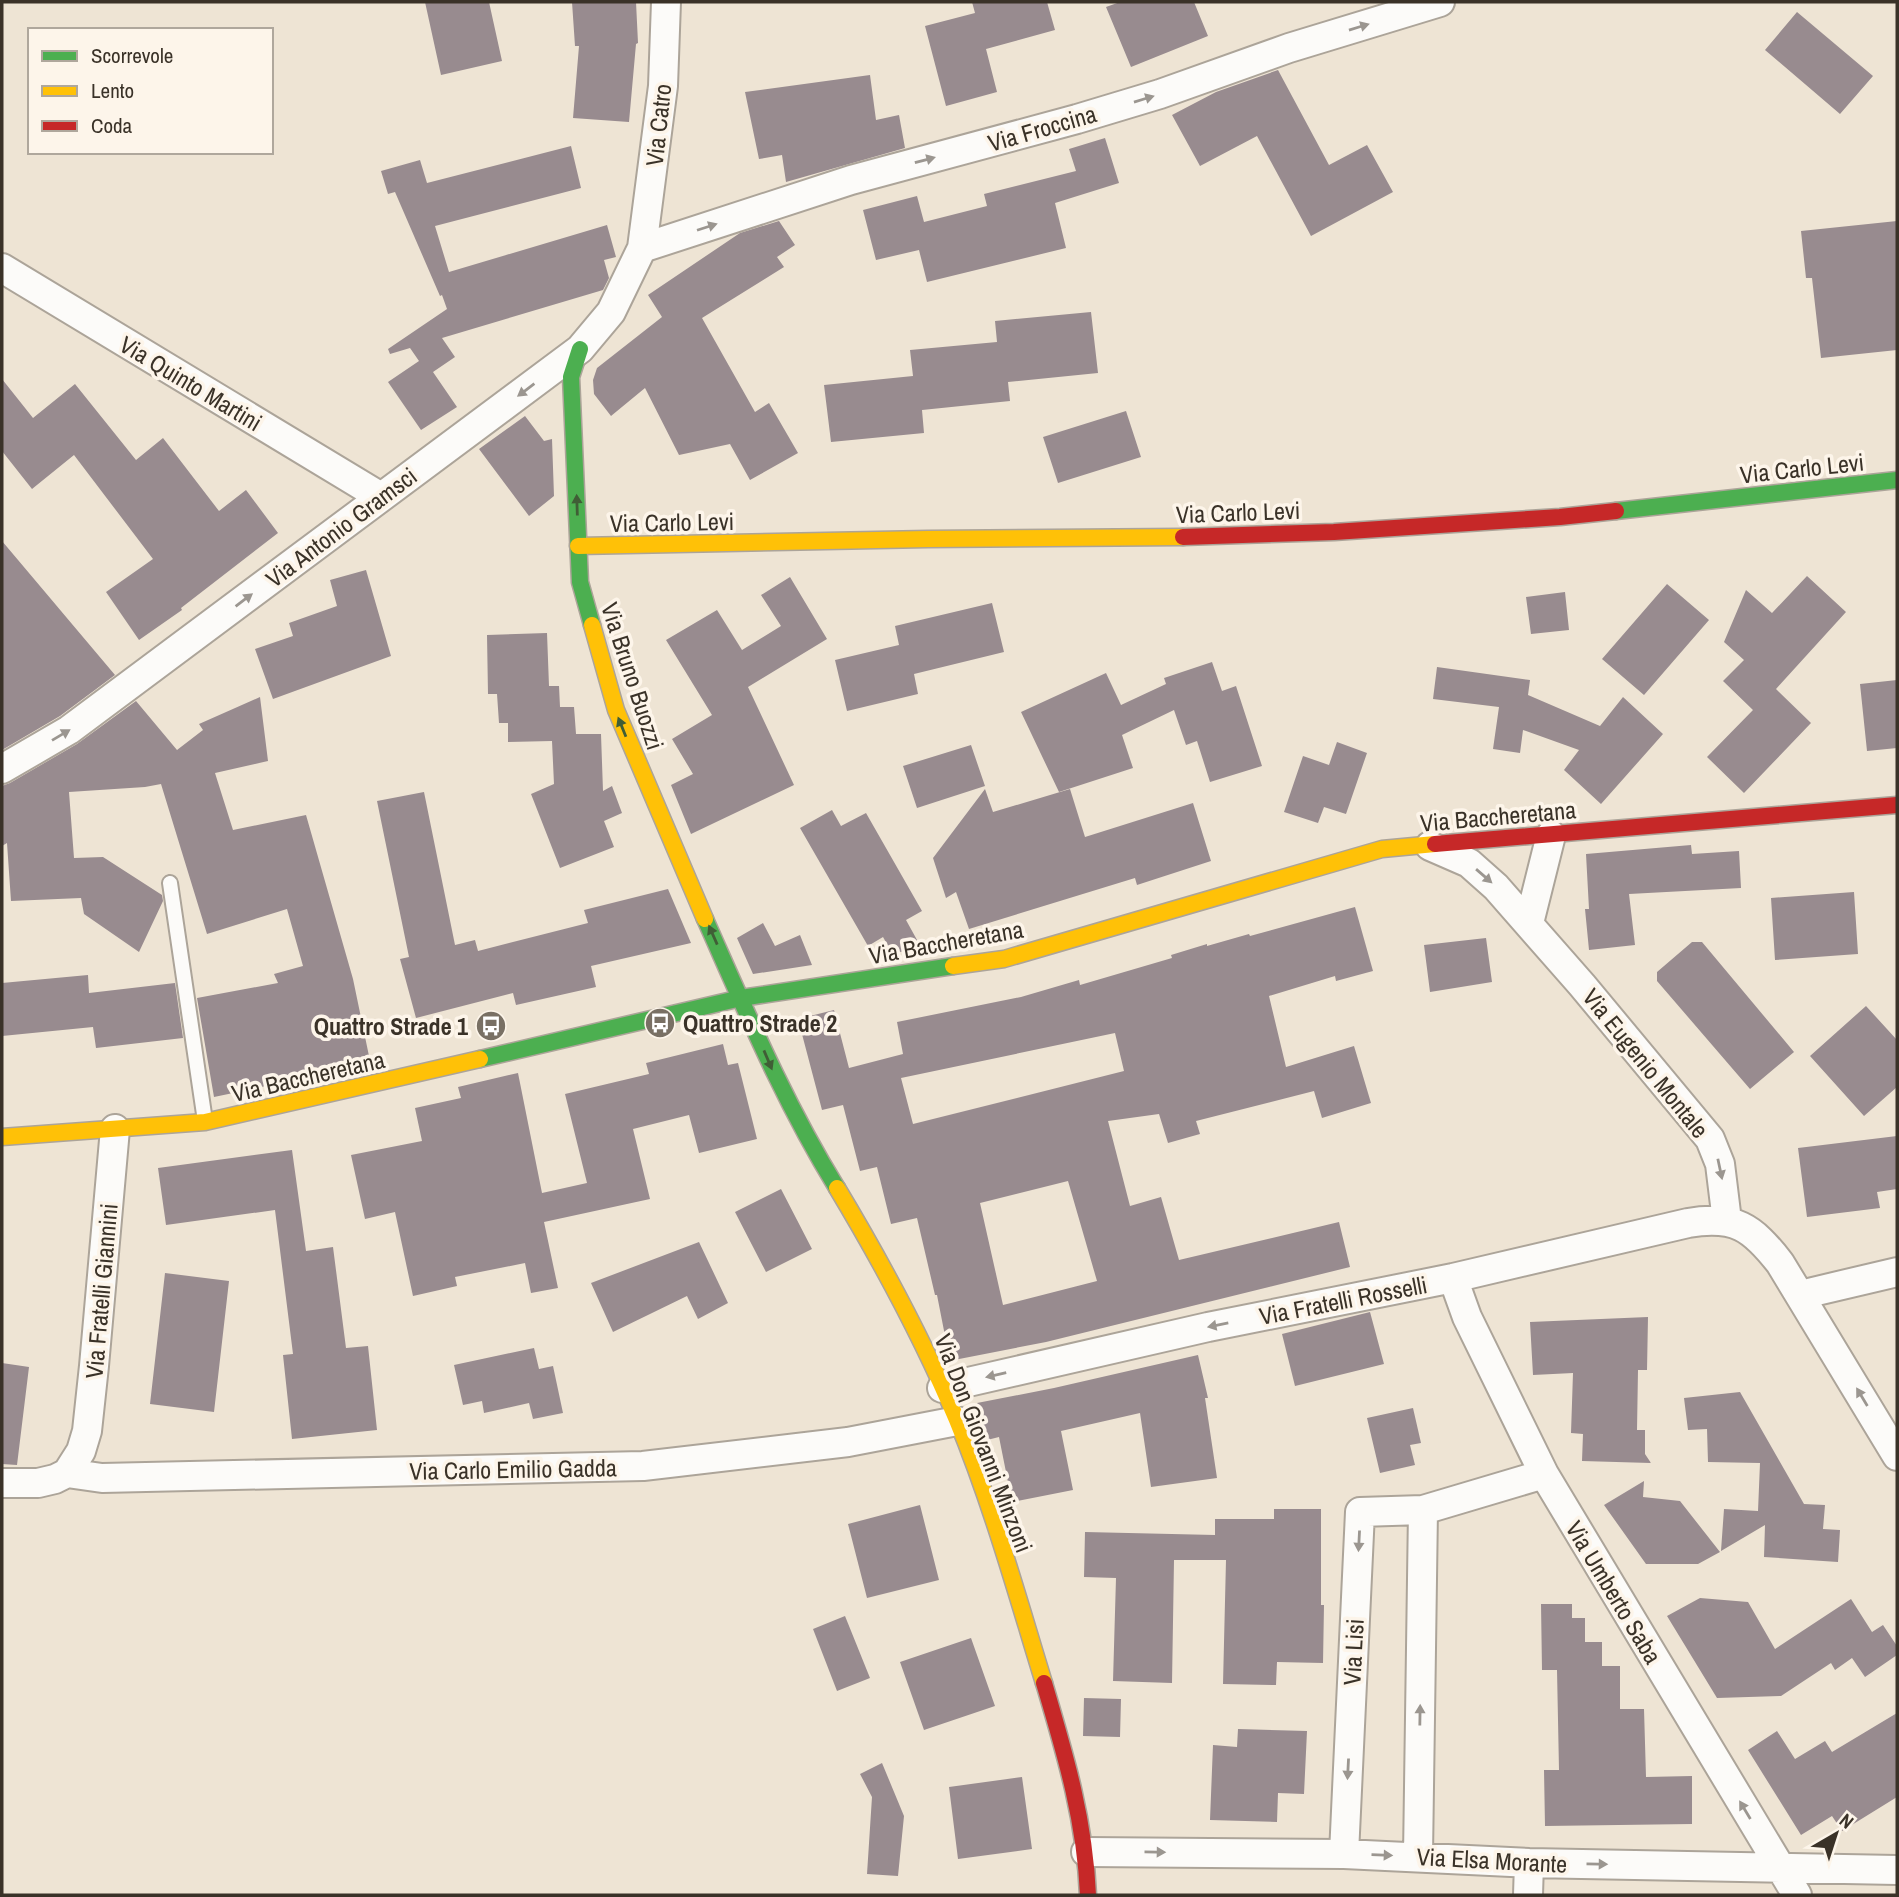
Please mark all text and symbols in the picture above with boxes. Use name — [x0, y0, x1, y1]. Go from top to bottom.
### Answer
one-way arrow — [1349, 21, 1370, 31]
legend — [28, 28, 273, 154]
text: Scorrevole — [91, 41, 173, 70]
text: Lento — [91, 76, 134, 105]
street label: Via Catro — [638, 82, 678, 168]
one-way arrow — [1134, 93, 1155, 103]
street label: Via Froccina — [984, 97, 1100, 159]
text: Coda — [91, 111, 133, 140]
one-way arrow — [914, 154, 936, 165]
one-way arrow — [697, 221, 718, 232]
street label: Via Quinto Martini — [114, 328, 268, 438]
one-way arrow — [517, 383, 535, 397]
street label: Via Carlo Levi — [1738, 446, 1866, 490]
street label: Via Antonio Gramsci — [259, 460, 423, 594]
one-way arrow — [571, 494, 582, 516]
street label: Via Carlo Levi — [1175, 494, 1301, 530]
street label: Via Carlo Levi — [610, 505, 734, 539]
one-way arrow — [235, 593, 253, 607]
street label: Via Bruno Buozzi — [594, 598, 672, 754]
one-way arrow — [617, 716, 628, 737]
one-way arrow — [51, 728, 70, 741]
street label: Via Baccheretana — [1419, 793, 1577, 839]
one-way arrow — [1475, 868, 1493, 884]
street label: Via Baccheretana — [866, 913, 1026, 971]
one-way arrow — [707, 925, 718, 946]
street label: Via Eugenio Montale — [1576, 982, 1716, 1144]
bus stop icon: Quattro Strade 2 — [643, 1006, 677, 1040]
place label: Quattro Strade 2 — [683, 1007, 837, 1039]
bus stop icon: Quattro Strade 1 — [474, 1009, 508, 1043]
place label: Quattro Strade 1 — [314, 1010, 468, 1042]
street label: Via Baccheretana — [228, 1043, 388, 1109]
one-way arrow — [762, 1050, 774, 1070]
one-way arrow — [1714, 1158, 1725, 1180]
street label: Via Fratelli Giannini — [77, 1202, 125, 1380]
street label: Via Fratelli Rosselli — [1256, 1268, 1430, 1332]
one-way arrow — [1207, 1319, 1229, 1330]
street label: Via Don Giovanni Minzoni — [928, 1329, 1040, 1557]
one-way arrow — [985, 1370, 1007, 1381]
one-way arrow — [1856, 1388, 1869, 1407]
street label: Via Carlo Emilio Gadda — [409, 1451, 617, 1487]
street label: Via Umberto Saba — [1559, 1515, 1669, 1670]
one-way arrow — [1353, 1531, 1364, 1553]
street label: Via Lisi — [1335, 1618, 1371, 1686]
one-way arrow — [1415, 1703, 1426, 1725]
one-way arrow — [1342, 1758, 1353, 1780]
north arrow — [1801, 1799, 1871, 1869]
one-way arrow — [1738, 1800, 1751, 1819]
text: N — [1834, 1807, 1859, 1834]
street label: Via Elsa Morante — [1416, 1840, 1568, 1880]
one-way arrow — [1144, 1847, 1166, 1858]
one-way arrow — [1371, 1850, 1393, 1861]
one-way arrow — [1586, 1859, 1608, 1870]

